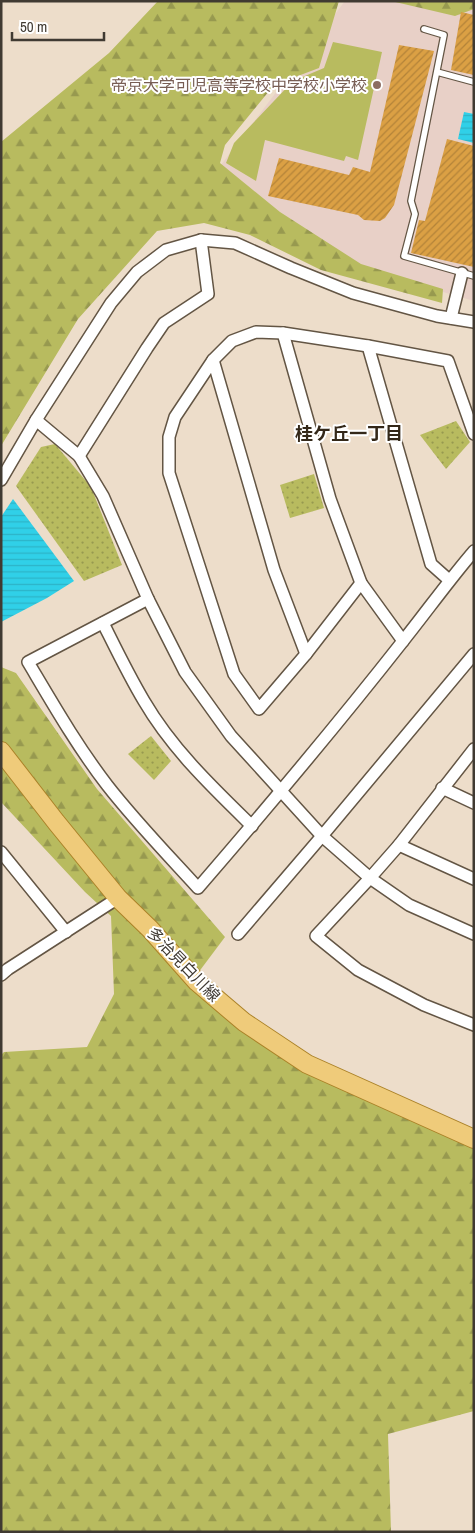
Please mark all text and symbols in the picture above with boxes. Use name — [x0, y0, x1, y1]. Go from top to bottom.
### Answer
scale bar — [12, 10, 105, 42]
text: 50 m — [20, 16, 47, 37]
place label: 帝京大学可児高等学校中学校小学校 — [111, 74, 367, 96]
marker: 帝京大学可児高等学校中学校小学校 — [371, 79, 383, 91]
district label: 桂ケ丘一丁目 — [295, 421, 403, 446]
street label: 多治見白川線 — [143, 922, 225, 1006]

